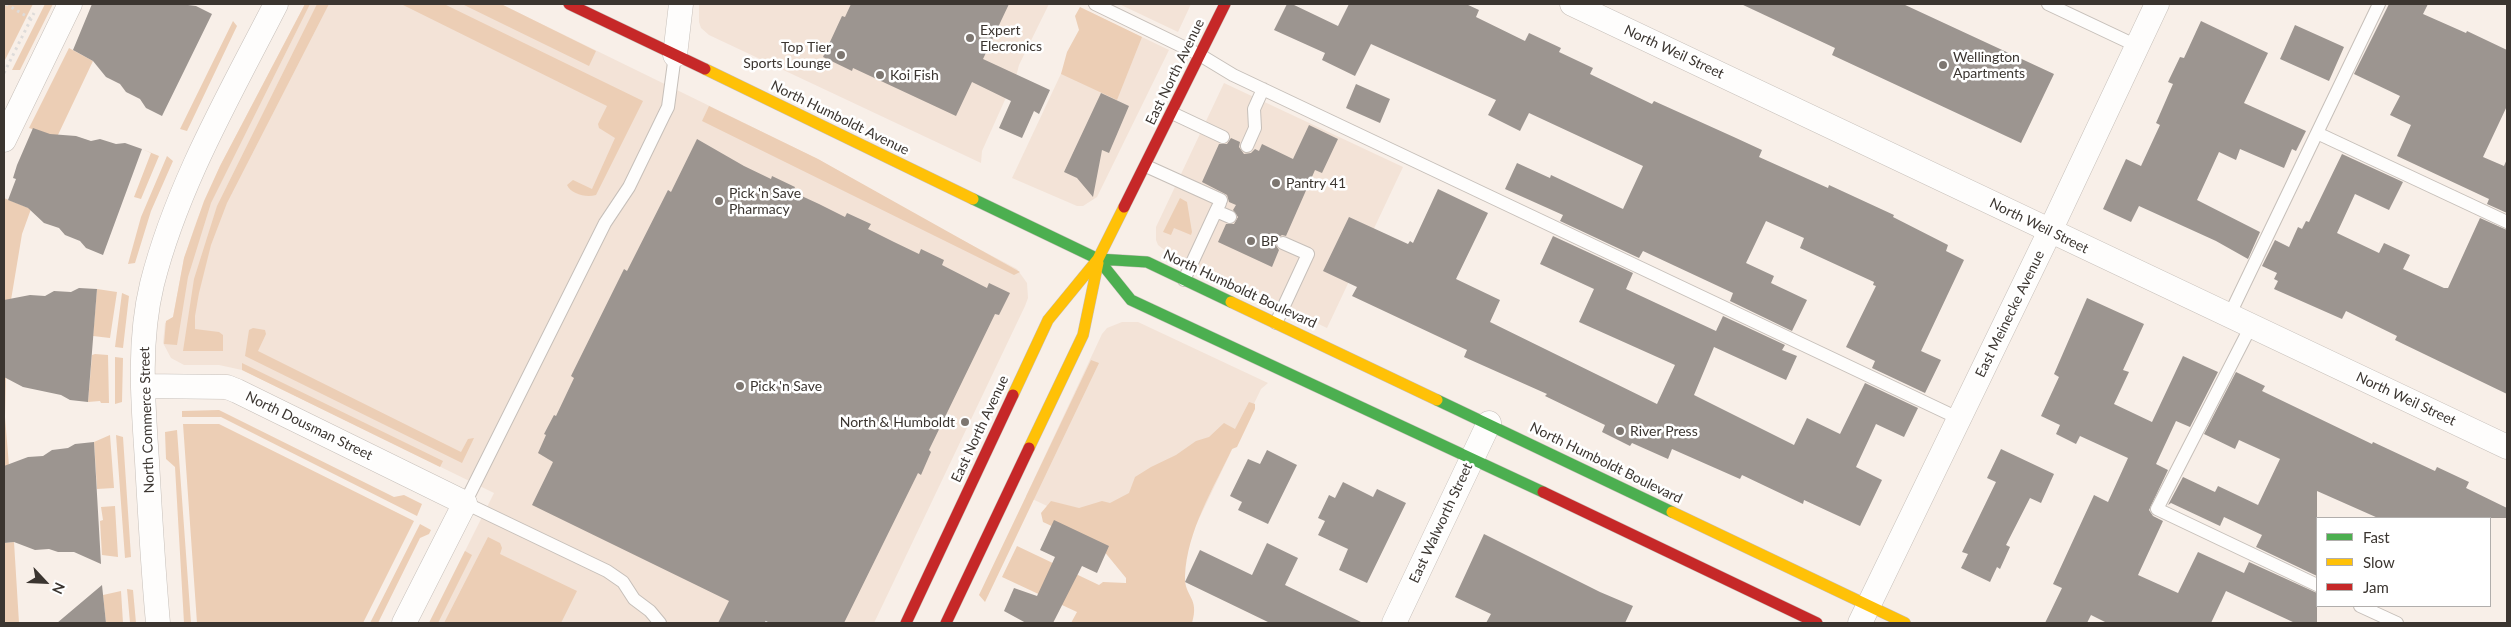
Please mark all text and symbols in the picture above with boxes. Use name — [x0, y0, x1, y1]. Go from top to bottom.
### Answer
street label: East North Avenue — [1142, 16, 1208, 128]
place label: Expert Elecronics — [980, 22, 1042, 54]
street label: North Weil Street — [1621, 22, 1727, 82]
marker: Expert Elecronics — [964, 32, 976, 44]
place label: Top Tier Sports Lounge — [743, 39, 831, 72]
marker: Top Tier Sports Lounge — [835, 49, 847, 61]
place label: Wellington Apartments — [1953, 49, 2025, 82]
marker: Wellington Apartments — [1937, 59, 1949, 71]
place label: Koi Fish — [890, 67, 939, 83]
marker: Koi Fish — [874, 69, 886, 81]
street label: North Humboldt Avenue — [768, 77, 912, 159]
place label: Pantry 41 — [1286, 175, 1346, 191]
marker: Pantry 41 — [1270, 177, 1282, 189]
place label: Pick 'n Save Pharmacy — [729, 185, 801, 218]
marker: Pick 'n Save Pharmacy — [713, 195, 725, 207]
street label: North Weil Street — [1987, 195, 2091, 257]
place label: BP — [1261, 233, 1278, 249]
marker: BP — [1245, 235, 1257, 247]
street label: North Humboldt Boulevard — [1161, 246, 1319, 332]
street label: East Meinecke Avenue — [1972, 248, 2048, 380]
street label: North Commerce Street — [136, 346, 158, 494]
street label: North Weil Street — [2353, 369, 2459, 429]
street label: East North Avenue — [948, 373, 1012, 485]
place label: Pick 'n Save — [750, 378, 822, 394]
marker: Pick 'n Save — [734, 380, 746, 392]
street label: North Dousman Street — [243, 388, 375, 464]
place label: North & Humboldt — [840, 414, 955, 430]
marker: North & Humboldt — [959, 416, 971, 428]
street label: North Humboldt Boulevard — [1527, 419, 1685, 507]
place label: River Press — [1630, 423, 1698, 439]
marker: River Press — [1614, 425, 1626, 437]
street label: East Walworth Street — [1406, 460, 1476, 586]
legend — [2316, 517, 2491, 607]
text: Fast — [2363, 528, 2390, 546]
text: Slow — [2363, 553, 2395, 571]
north arrow — [20, 557, 70, 607]
text: Jam — [2363, 578, 2389, 596]
text: N — [49, 580, 69, 597]

